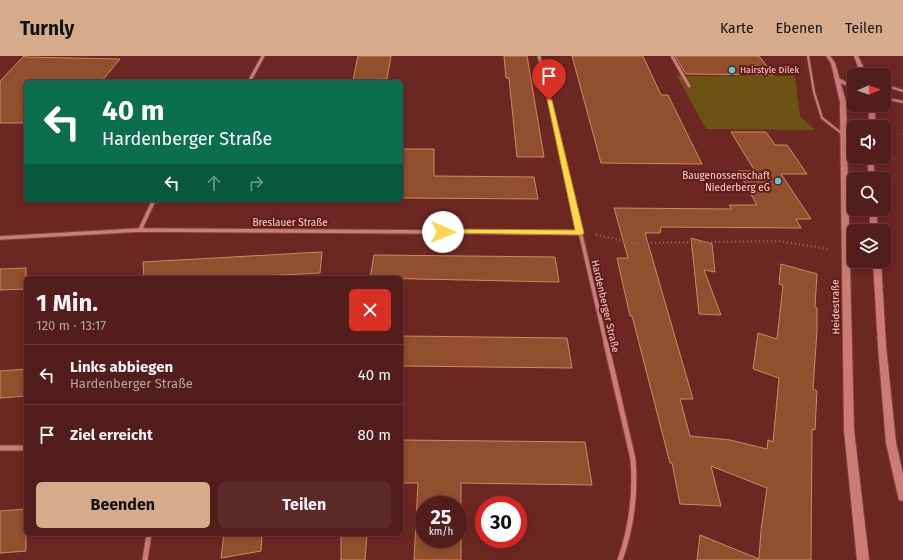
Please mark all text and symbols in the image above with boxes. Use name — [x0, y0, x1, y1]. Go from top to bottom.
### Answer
text: Turnly — [20, 17, 74, 40]
text: Karte — [720, 20, 754, 37]
text: Ebenen — [776, 20, 823, 37]
text: Teilen — [845, 20, 883, 37]
pin — [532, 59, 566, 100]
icon: arrive — [538, 65, 560, 87]
marker: Hairstyle Dilek — [727, 65, 737, 75]
place label: Hairstyle Dilek — [740, 65, 799, 75]
north arrow — [847, 68, 891, 112]
map controls — [847, 68, 891, 268]
text: 40 m — [102, 94, 165, 127]
icon: left — [36, 96, 88, 148]
button: sound — [847, 120, 891, 164]
text: Hardenberger Straße — [102, 128, 272, 150]
place label: Baugenossenschaft Niederberg eG — [682, 170, 770, 194]
icon: left — [161, 172, 183, 194]
icon: ahead — [203, 172, 225, 194]
icon: right — [245, 172, 267, 194]
button: search — [847, 172, 891, 216]
marker: Baugenossenschaft Niederberg eG — [773, 176, 783, 186]
position arrow — [422, 211, 464, 253]
street label: Breslauer Straße — [252, 217, 328, 229]
button: layers — [847, 224, 891, 268]
street label: Hardenberger Straße — [589, 259, 622, 354]
street label: Heidestraße — [830, 279, 842, 335]
text: 1 Min. — [36, 289, 98, 317]
button: close — [349, 289, 391, 331]
text: 120 m · 13:17 — [36, 318, 106, 333]
text: Links abbiegen — [70, 358, 173, 376]
icon: left — [36, 364, 58, 386]
text: 40 m — [358, 366, 391, 384]
text: Hardenberger Straße — [70, 376, 193, 391]
icon: arrive — [36, 424, 58, 446]
text: Ziel erreicht — [70, 426, 153, 444]
text: 80 m — [358, 426, 391, 444]
button: Beenden — [36, 482, 210, 528]
button: Teilen — [218, 482, 391, 528]
speed limit sign: 30 — [475, 496, 527, 548]
text: 25 — [430, 505, 452, 529]
text: km/h — [429, 526, 453, 538]

